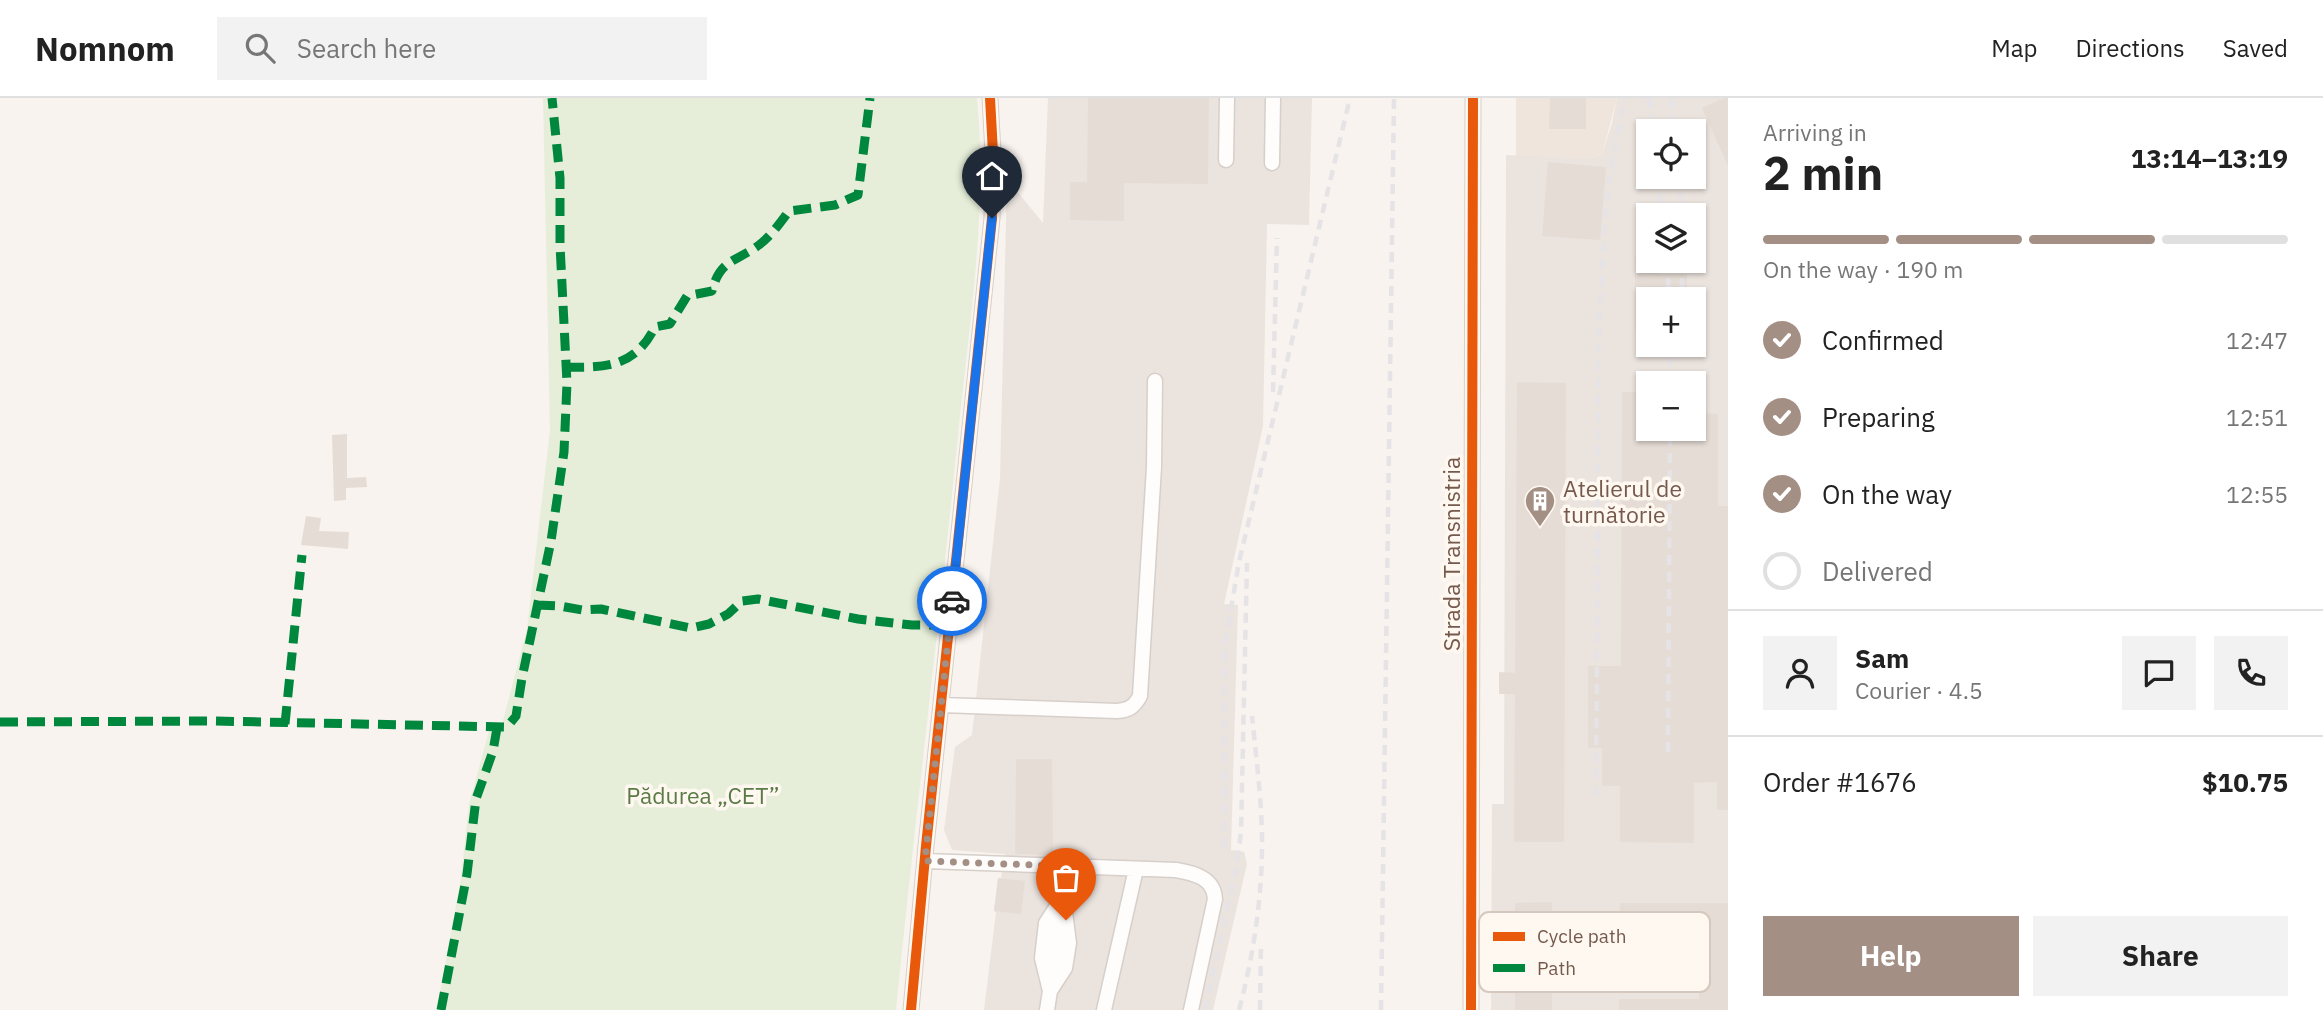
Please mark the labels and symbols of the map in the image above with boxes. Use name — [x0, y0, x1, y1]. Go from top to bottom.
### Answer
pin — [962, 146, 1022, 218]
street label: Strada Transnistria — [1436, 457, 1466, 651]
place label: Atelierul de turnătorie — [1563, 473, 1682, 529]
building icon: Atelierul de turnătorie — [1523, 484, 1557, 528]
courier — [917, 566, 987, 636]
park label: Pădurea „CET” — [626, 780, 780, 810]
pin — [1036, 848, 1096, 920]
legend — [1479, 912, 1710, 992]
text: Cycle path — [1537, 924, 1626, 948]
text: Path — [1537, 956, 1576, 980]

